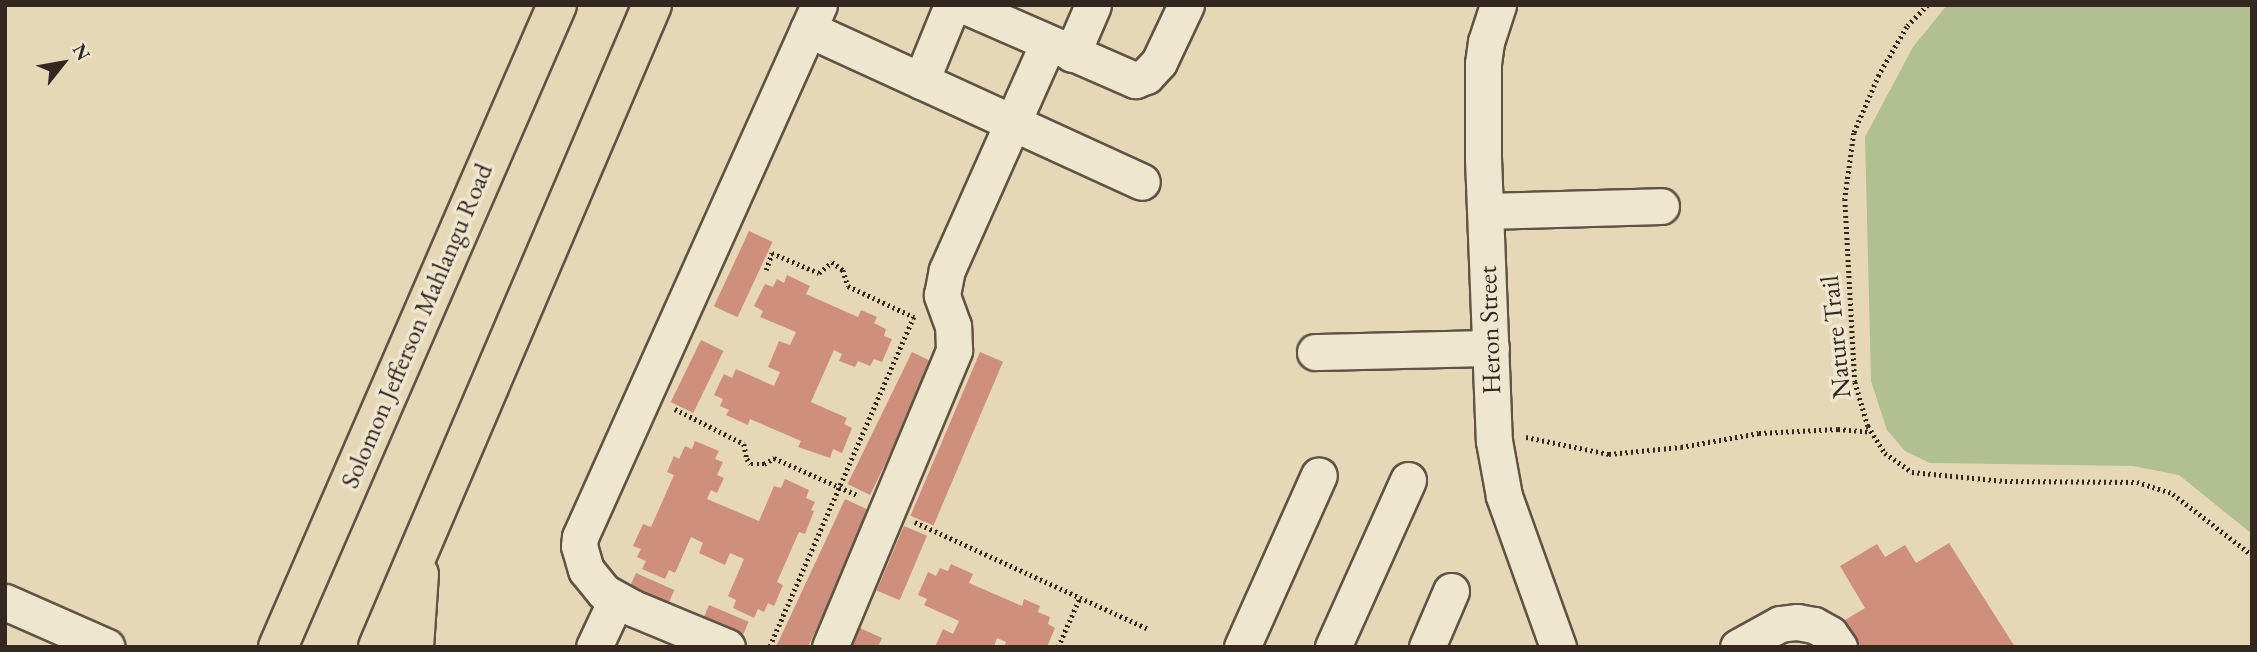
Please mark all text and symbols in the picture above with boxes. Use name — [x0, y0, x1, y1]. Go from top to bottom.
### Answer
north arrow — [28, 28, 98, 98]
text: N — [67, 39, 96, 65]
street label: Solomon Jefferson Mahlangu Road — [334, 159, 500, 493]
street label: Heron Street — [1472, 265, 1508, 395]
street label: Nature Trail — [1814, 274, 1858, 400]

